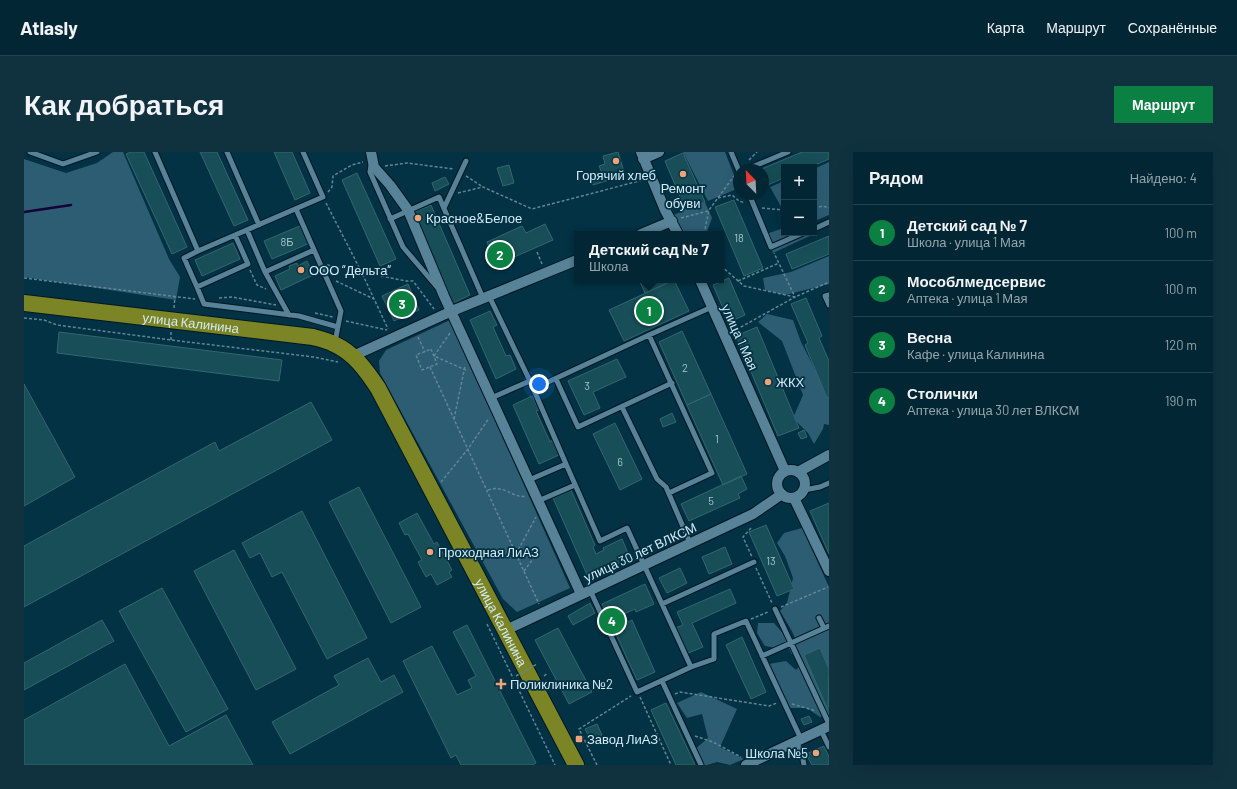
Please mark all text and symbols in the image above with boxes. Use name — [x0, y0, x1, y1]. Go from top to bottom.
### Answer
text: Atlasly — [20, 16, 78, 39]
text: Карта — [987, 19, 1024, 36]
text: Маршрут — [1046, 19, 1106, 36]
text: Сохранённые — [1128, 19, 1217, 36]
button: Маршрут — [1114, 86, 1213, 123]
text: Как добраться — [24, 87, 224, 121]
marker: Горячий хлеб — [611, 156, 621, 166]
north arrow — [733, 164, 769, 200]
map controls — [781, 164, 817, 236]
button: + — [781, 164, 817, 200]
place label: Горячий хлеб — [576, 167, 656, 183]
text: Рядом — [869, 167, 924, 187]
marker: Ремонт обуви — [678, 169, 688, 179]
text: Найдено: 4 — [1130, 170, 1197, 186]
place label: Ремонт обуви — [661, 180, 705, 211]
button: − — [781, 200, 817, 236]
place label: Красное&Белое — [426, 210, 522, 226]
marker: Красное&Белое — [413, 213, 423, 223]
text: Детский сад № 7 — [907, 216, 1027, 234]
text: 1 — [880, 225, 884, 241]
text: 100 m — [1164, 225, 1197, 241]
popup — [574, 231, 724, 283]
house number: 18 — [734, 231, 744, 244]
text: Школа · улица 1 Мая — [907, 234, 1025, 250]
house number: 8Б — [281, 235, 293, 248]
pin: 2 — [487, 240, 513, 270]
text: Детский сад № 7 — [589, 240, 709, 258]
text: Школа — [589, 258, 629, 274]
place label: ООО “Дельта” — [309, 262, 391, 278]
marker: ООО “Дельта” — [296, 265, 306, 275]
text: Мособлмедсервис — [907, 272, 1046, 290]
text: 2 — [878, 281, 886, 297]
text: 100 m — [1164, 281, 1197, 297]
pin: 3 — [389, 289, 415, 319]
text: Аптека · улица 1 Мая — [907, 290, 1028, 306]
pin: 1 — [636, 296, 662, 326]
street label: улица 1 Мая — [718, 301, 762, 373]
street label: улица Калинина — [142, 309, 241, 336]
text: Весна — [907, 328, 952, 346]
text: 3 — [878, 337, 886, 353]
text: 120 m — [1165, 337, 1197, 353]
text: Кафе · улица Калинина — [907, 346, 1045, 362]
house number: 2 — [682, 361, 688, 374]
your location — [529, 374, 549, 394]
place label: ЖКХ — [776, 374, 805, 390]
marker: ЖКХ — [763, 377, 773, 387]
house number: 3 — [584, 379, 590, 392]
text: Столички — [907, 384, 978, 402]
text: 4 — [878, 393, 886, 409]
text: 190 m — [1165, 393, 1197, 409]
text: Аптека · улица 30 лет ВЛКСМ — [907, 402, 1079, 418]
house number: 1 — [715, 432, 719, 445]
house number: 6 — [617, 455, 623, 468]
house number: 5 — [708, 494, 714, 507]
street label: улица 30 лет ВЛКСМ — [581, 519, 699, 585]
place label: Проходная ЛиАЗ — [438, 544, 539, 560]
marker: Проходная ЛиАЗ — [425, 547, 435, 557]
house number: 13 — [766, 554, 776, 567]
street label: улица Калинина — [472, 576, 531, 670]
pin: 4 — [599, 606, 625, 636]
place label: Поликлиника №2 — [510, 676, 613, 692]
marker: Поликлиника №2 — [495, 678, 507, 690]
place label: Завод ЛиАЗ — [587, 731, 658, 747]
marker: Завод ЛиАЗ — [574, 734, 584, 744]
place label: Школа №5 — [745, 745, 808, 761]
marker: Школа №5 — [811, 748, 821, 758]

